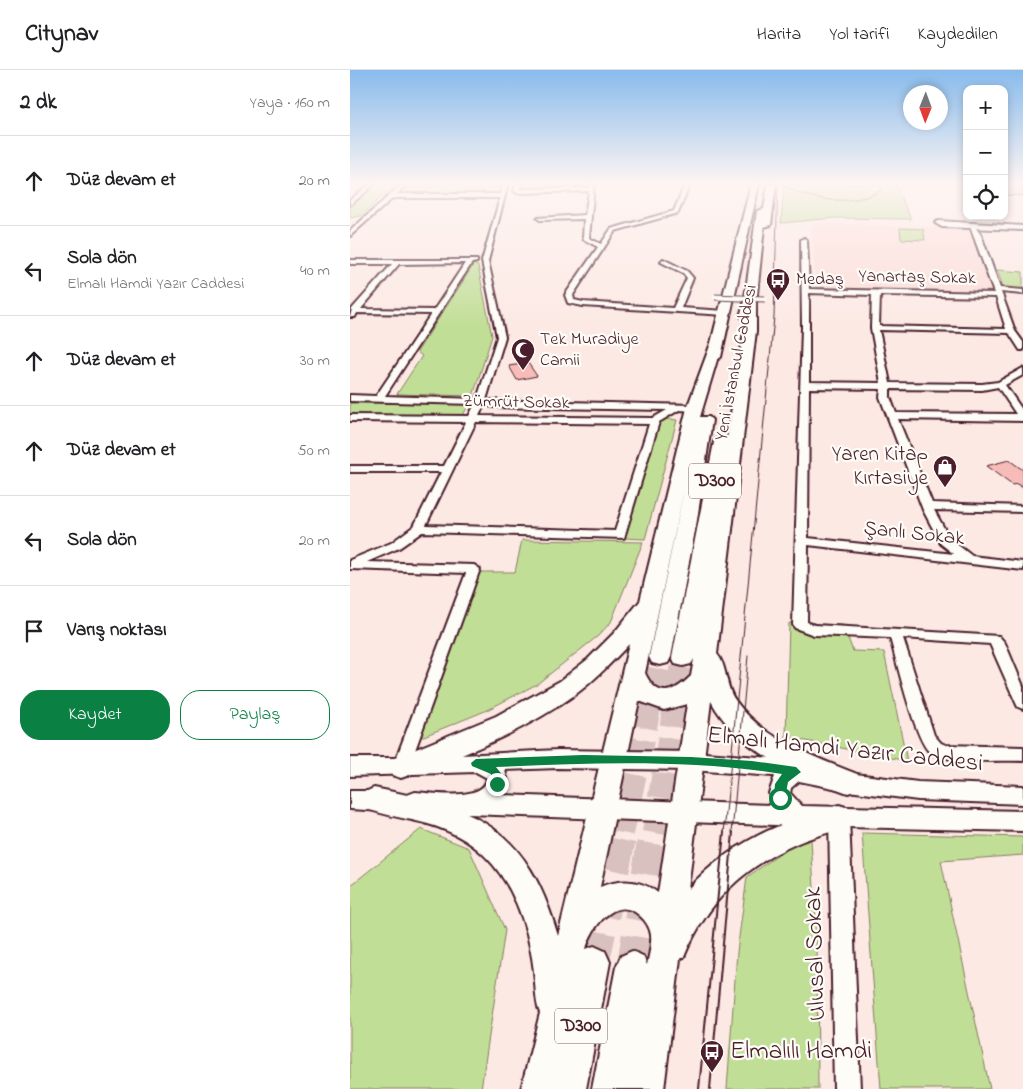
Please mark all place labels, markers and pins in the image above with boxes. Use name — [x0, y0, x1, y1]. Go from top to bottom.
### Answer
bus stop icon: Medaş — [765, 267, 791, 301]
place label: Medaş — [796, 267, 844, 293]
place label: Tek Muradiye Camii — [540, 327, 640, 374]
mosque icon: Tek Muradiye Camii — [510, 337, 536, 371]
place label: Yaren Kitap Kırtasiye — [832, 440, 929, 496]
shop icon: Yaren Kitap Kırtasiye — [932, 454, 958, 488]
place label: Elmalılı Hamdi — [730, 1034, 872, 1070]
bus stop icon: Elmalılı Hamdi — [699, 1039, 725, 1073]

